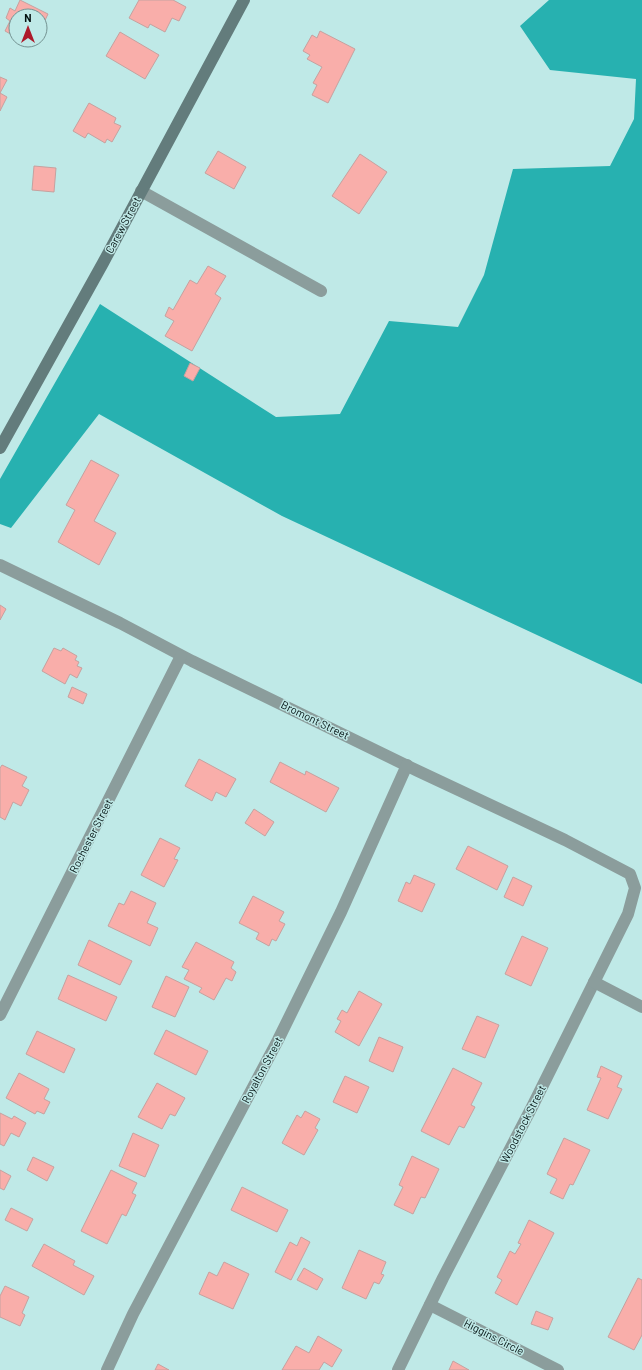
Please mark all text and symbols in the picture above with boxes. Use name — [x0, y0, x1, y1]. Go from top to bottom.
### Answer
north arrow — [8, 8, 48, 48]
text: N — [24, 11, 32, 24]
street label: Carew Street — [102, 194, 143, 255]
street label: Bromont Street — [279, 697, 351, 742]
street label: Rochester Street — [66, 797, 115, 875]
street label: Royalton Street — [239, 1034, 285, 1105]
street label: Woodstock Street — [497, 1083, 548, 1165]
street label: Higgins Circle — [462, 1316, 526, 1357]

